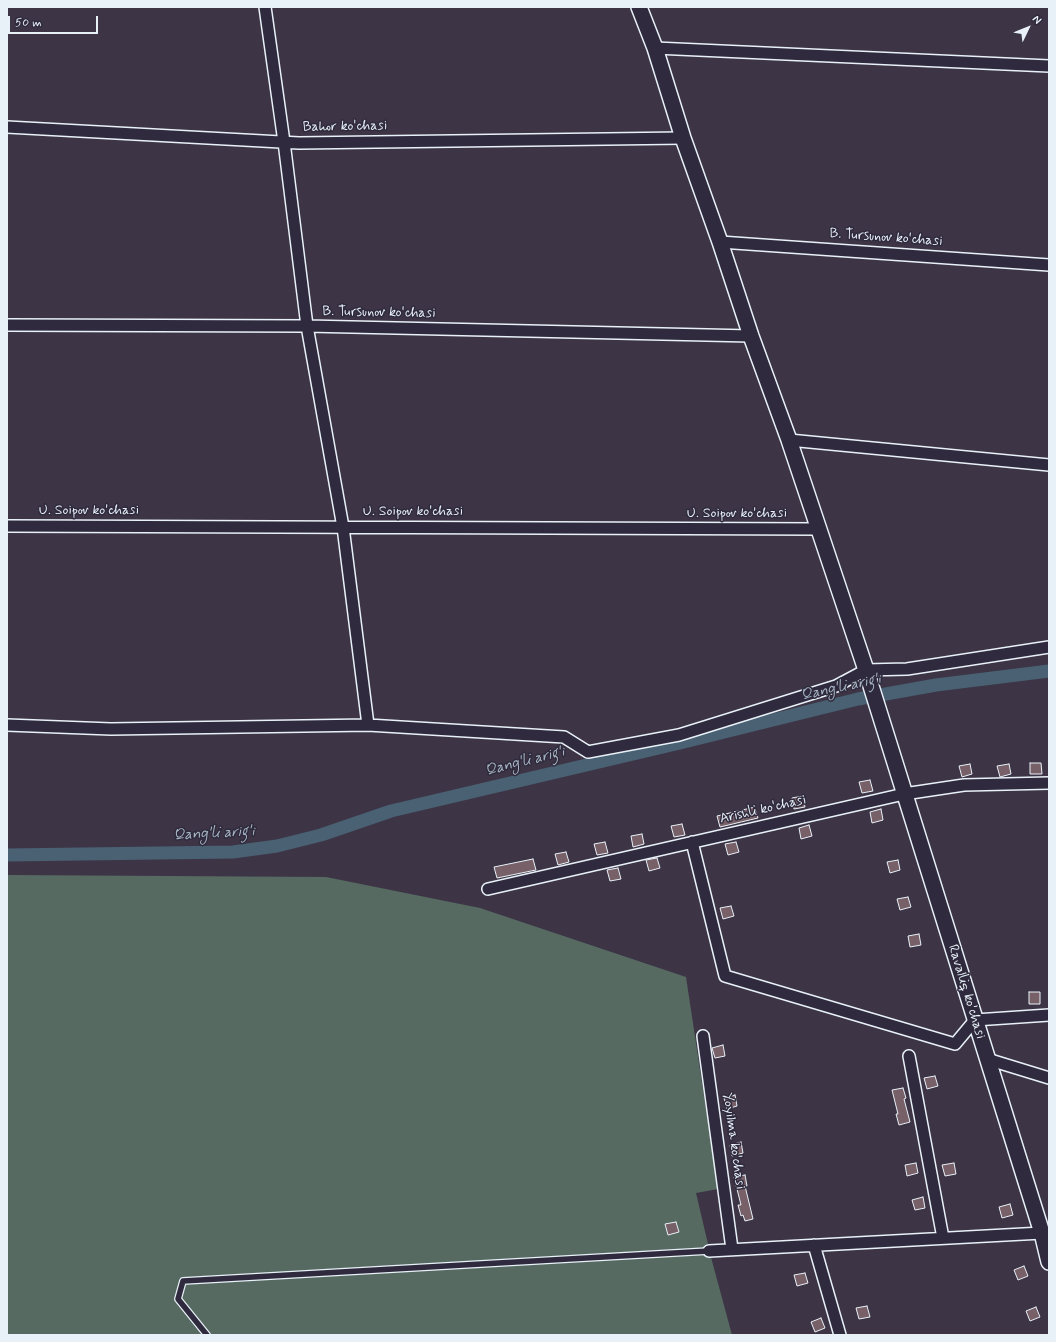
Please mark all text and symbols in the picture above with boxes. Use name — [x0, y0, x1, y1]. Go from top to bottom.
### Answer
scale bar — [10, 8, 100, 34]
north arrow — [1008, 8, 1048, 48]
text: N — [1029, 12, 1044, 27]
text: 50 m — [15, 15, 42, 31]
street label: Bahor ko'chasi — [303, 118, 387, 136]
street label: B. Tursunov ko'chasi — [829, 226, 943, 250]
street label: B. Tursunov ko'chasi — [322, 304, 436, 322]
street label: U. Soipov ko'chasi — [39, 503, 139, 519]
street label: U. Soipov ko'chasi — [363, 504, 463, 520]
street label: U. Soipov ko'chasi — [687, 506, 787, 522]
water label: Qang'li arig'i — [799, 671, 883, 705]
water label: Qang'li arig'i — [483, 743, 567, 781]
street label: Arishli ko'chasi — [718, 792, 808, 828]
water label: Qang'li arig'i — [173, 823, 255, 845]
street label: Ravalliq ko'chasi — [944, 943, 988, 1041]
street label: Yoyilma ko'chasi — [718, 1092, 748, 1190]

